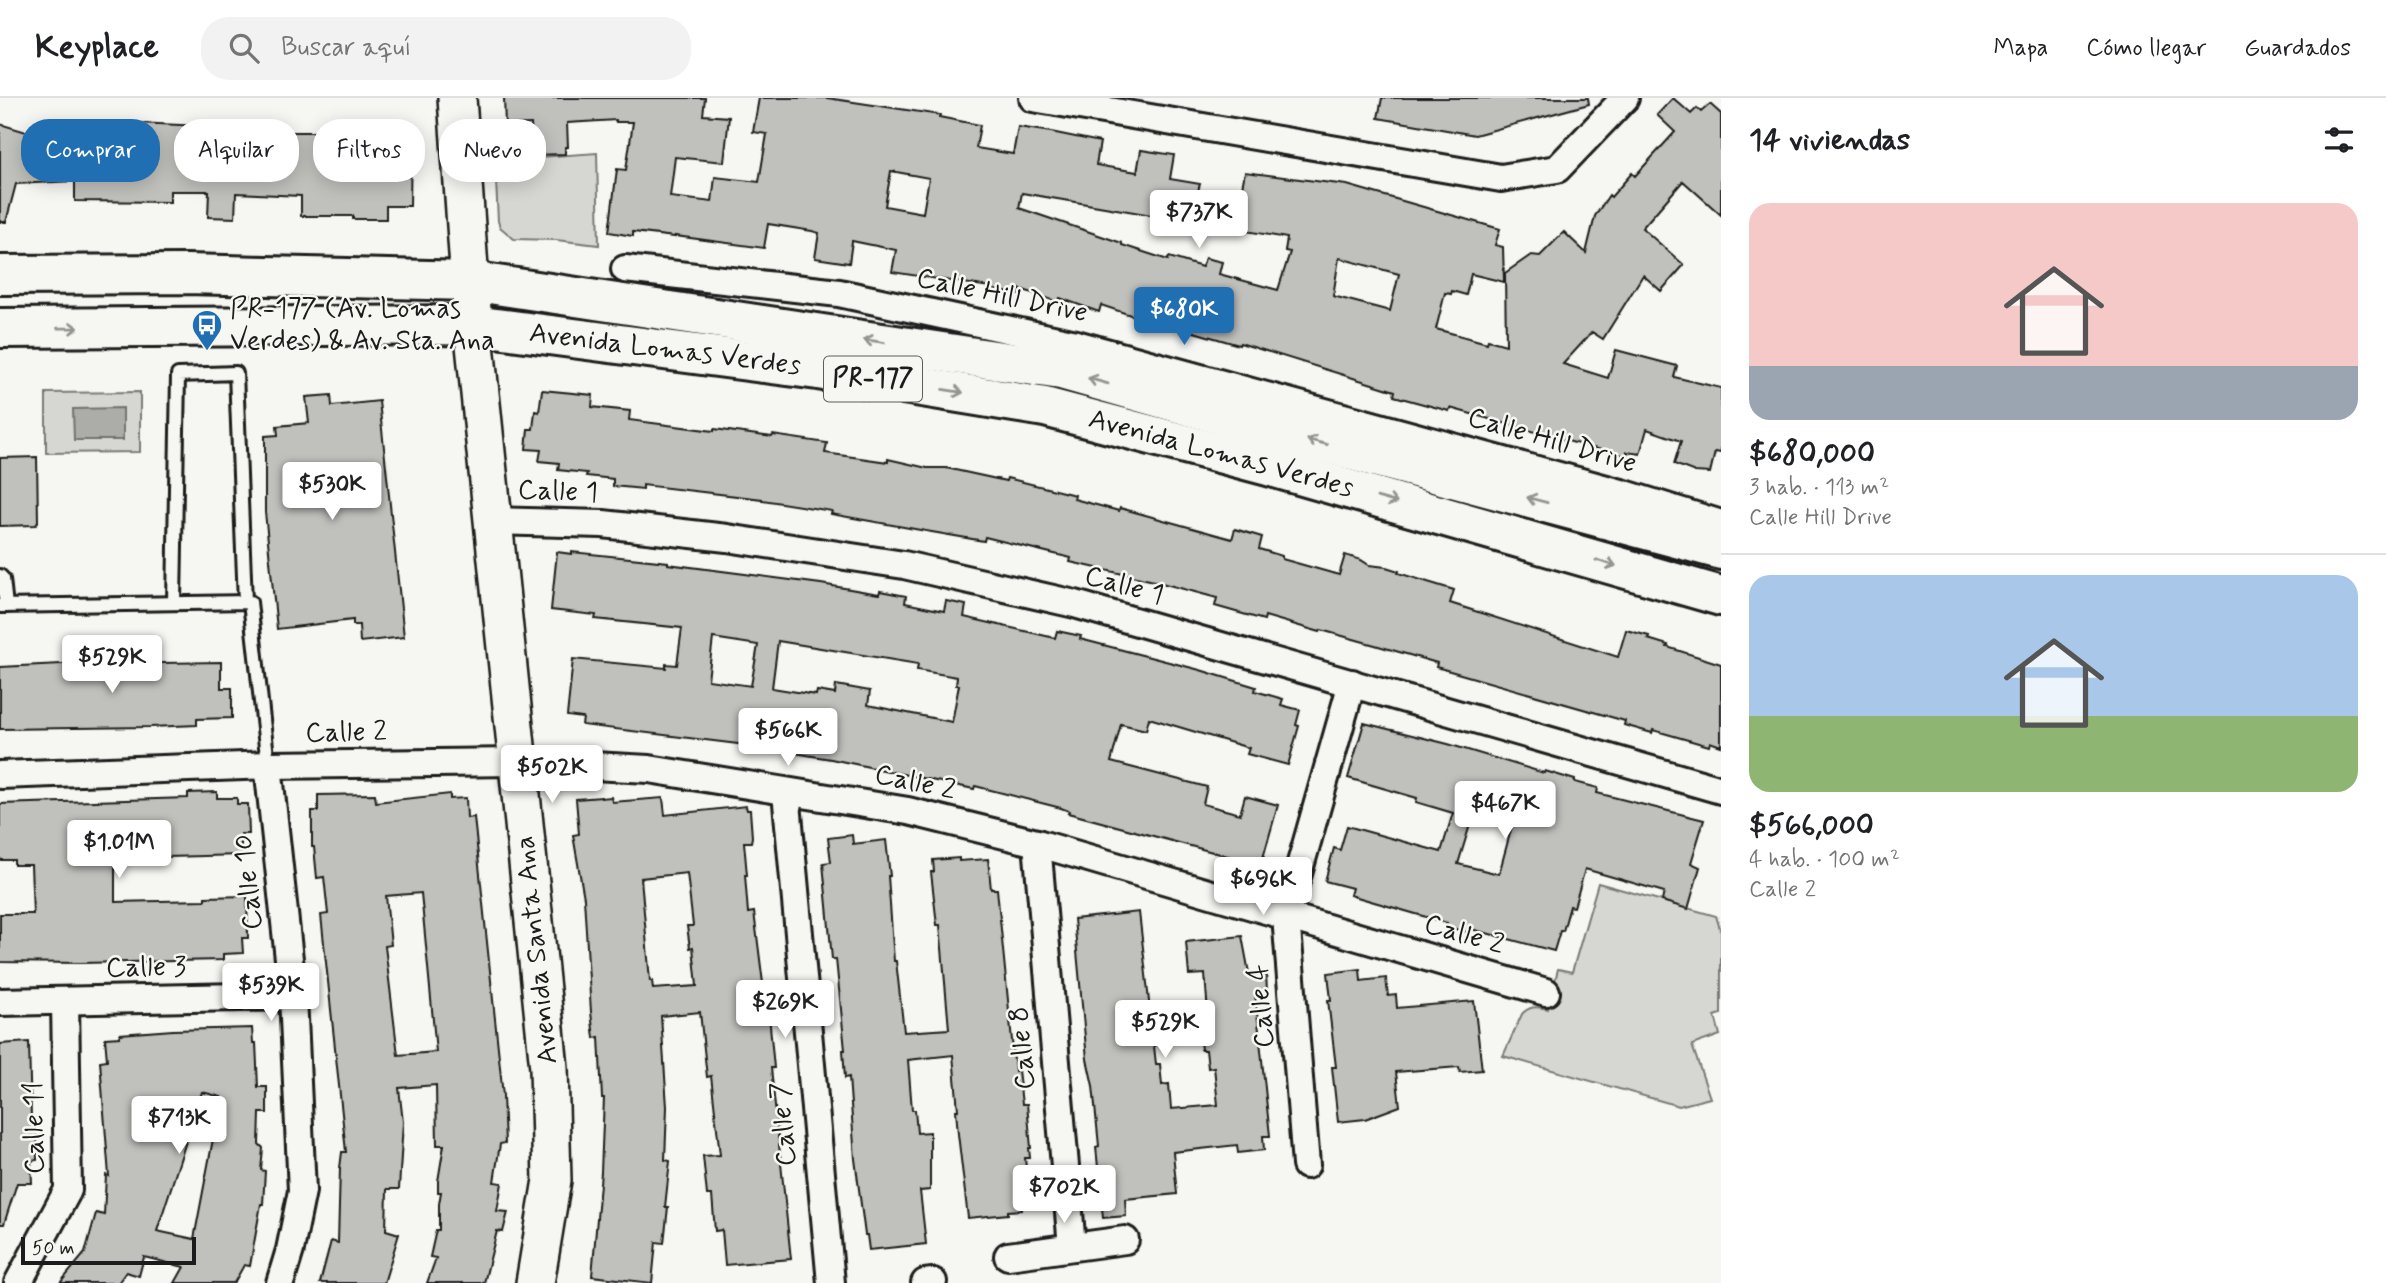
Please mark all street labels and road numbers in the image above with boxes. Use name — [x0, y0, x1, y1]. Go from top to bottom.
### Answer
street label: Calle Hill Drive — [913, 260, 1091, 332]
street label: Avenida Lomas Verdes — [527, 315, 803, 385]
road number: PR-177 — [824, 356, 922, 402]
street label: Calle Hill Drive — [1463, 399, 1641, 483]
street label: Avenida Lomas Verdes — [1084, 401, 1358, 507]
street label: Calle 1 — [517, 472, 599, 512]
street label: Calle 1 — [1080, 558, 1168, 614]
street label: Calle 2 — [305, 714, 387, 752]
street label: Calle 2 — [871, 756, 959, 810]
street label: Calle 10 — [226, 832, 272, 932]
street label: Avenida Santa Ana — [507, 834, 567, 1066]
street label: Calle 2 — [1420, 906, 1509, 964]
street label: Calle 3 — [105, 949, 187, 987]
street label: Calle 4 — [1240, 963, 1284, 1049]
street label: Calle 8 — [1001, 1005, 1045, 1091]
street label: Calle 7 — [762, 1080, 806, 1168]
street label: Calle 11 — [16, 1082, 54, 1174]

